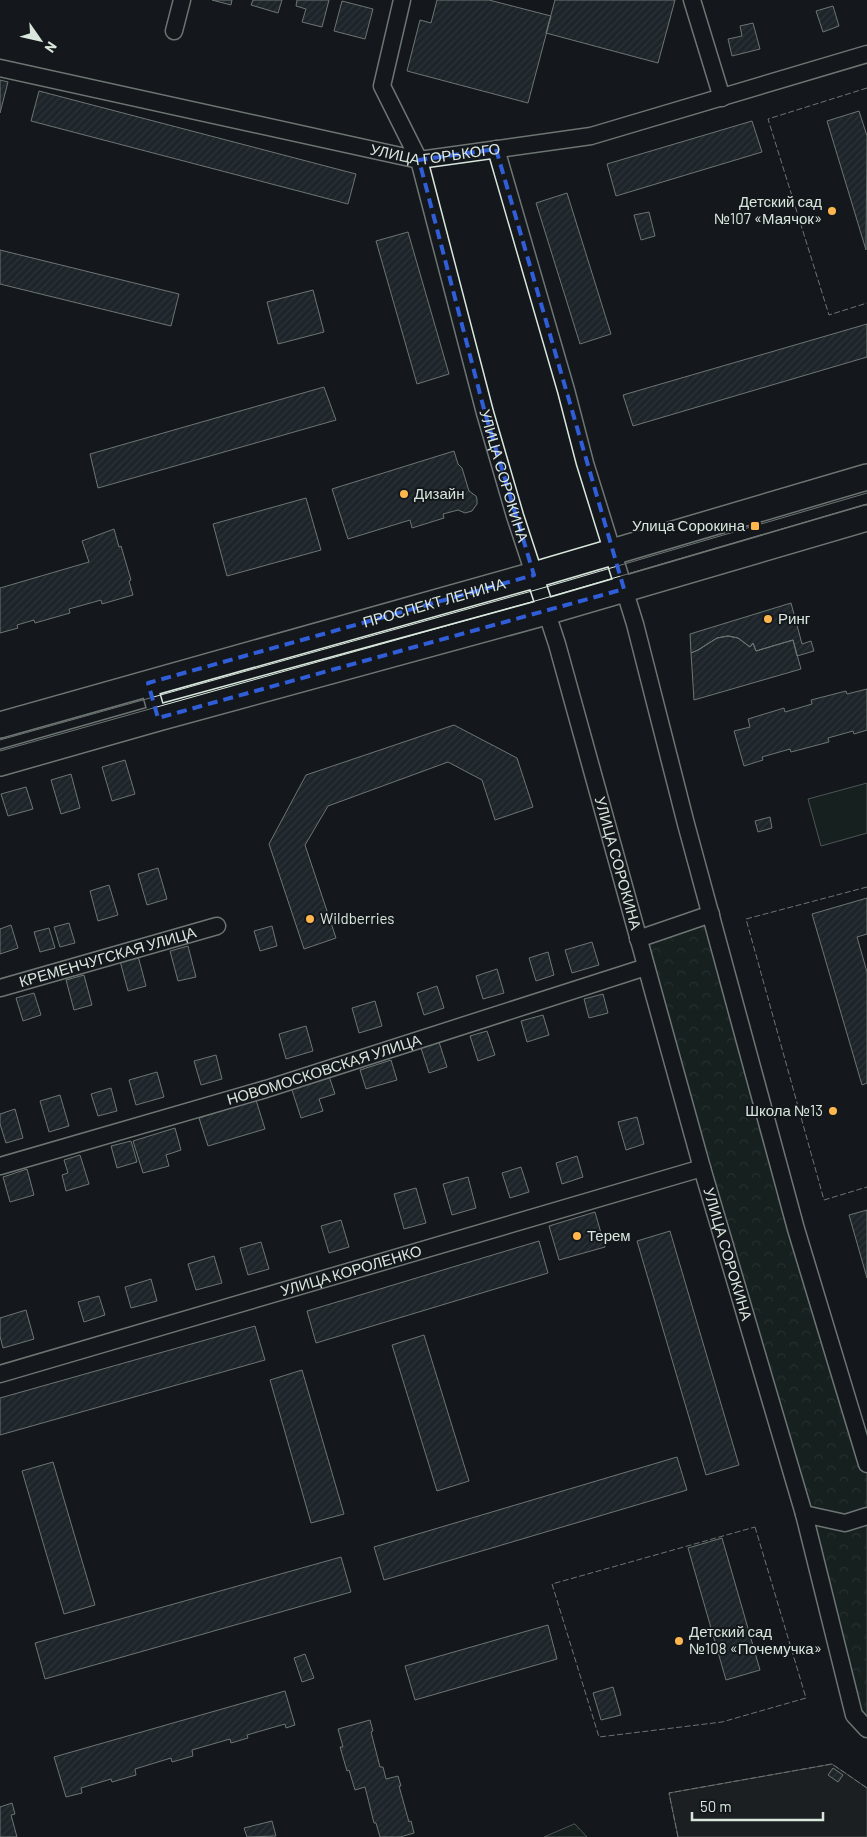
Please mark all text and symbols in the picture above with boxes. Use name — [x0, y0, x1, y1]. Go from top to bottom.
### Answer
north arrow — [15, 15, 65, 65]
text: N — [42, 39, 61, 56]
street label: УЛИЦА ГОРЬКОГО — [369, 139, 501, 168]
place label: Детский сад №107 «Маячок» — [714, 192, 822, 227]
marker: Детский сад №107 «Маячок» — [826, 205, 838, 217]
street label: УЛИЦА СОРОКИНА — [476, 407, 533, 544]
place label: Дизайн — [414, 484, 464, 502]
marker: Дизайн — [398, 488, 410, 500]
place label: Улица Сорокина — [632, 516, 746, 534]
marker: Улица Сорокина — [749, 520, 761, 532]
street label: ПРОСПЕКТ ЛЕНИНА — [361, 574, 507, 631]
place label: Ринг — [778, 609, 811, 627]
marker: Ринг — [762, 613, 774, 625]
street label: УЛИЦА СОРОКИНА — [592, 794, 646, 932]
place label: Wildberries — [320, 909, 395, 927]
marker: Wildberries — [304, 913, 316, 925]
street label: КРЕМЕНЧУГСКАЯ УЛИЦА — [17, 922, 198, 990]
street label: НОВОМОСКОВСКАЯ УЛИЦА — [225, 1030, 423, 1108]
place label: Школа №13 — [745, 1101, 823, 1119]
marker: Школа №13 — [827, 1105, 839, 1117]
street label: УЛИЦА СОРОКИНА — [700, 1185, 756, 1322]
place label: Терем — [587, 1226, 631, 1244]
marker: Терем — [571, 1230, 583, 1242]
street label: УЛИЦА КОРОЛЕНКО — [278, 1241, 424, 1299]
place label: Детский сад №108 «Почемучка» — [689, 1622, 822, 1657]
marker: Детский сад №108 «Почемучка» — [673, 1635, 685, 1647]
scale bar — [692, 1790, 823, 1822]
text: 50 m — [700, 1797, 732, 1815]

